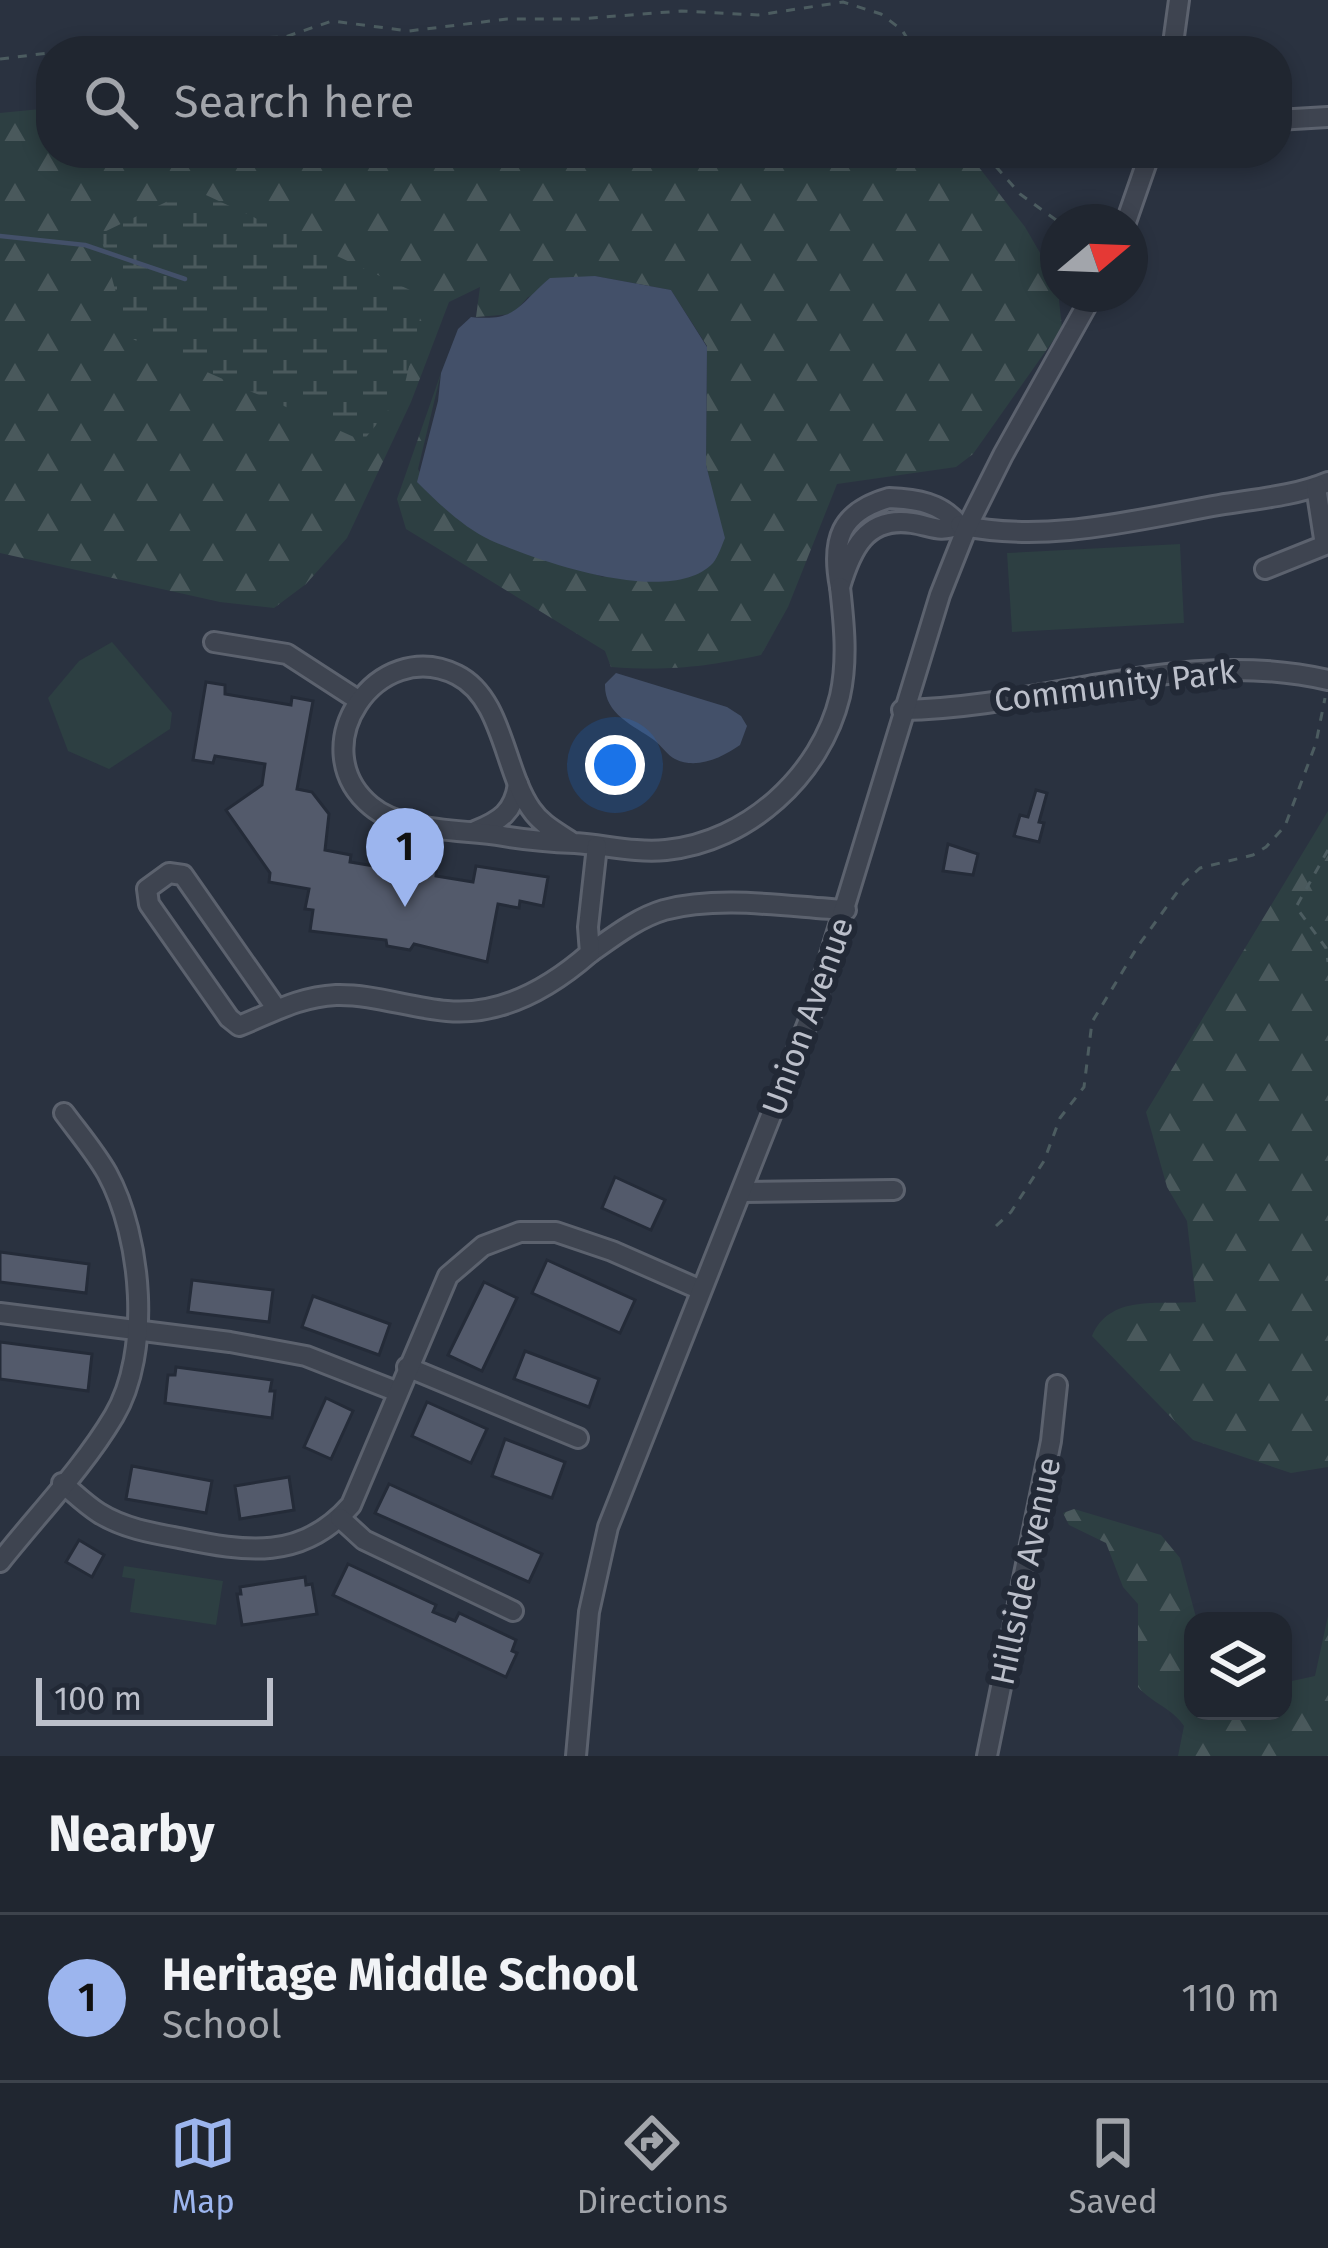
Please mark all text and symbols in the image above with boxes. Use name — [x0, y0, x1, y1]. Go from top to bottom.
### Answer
search box — [36, 36, 1292, 168]
icon: search — [78, 69, 144, 135]
text: Search here — [174, 75, 414, 129]
north arrow — [1040, 204, 1148, 312]
street label: Community Park — [992, 651, 1238, 721]
your location — [585, 735, 645, 795]
pin: 1 — [366, 808, 444, 907]
street label: Union Avenue — [754, 912, 862, 1121]
street label: Hillside Avenue — [982, 1454, 1070, 1689]
map controls — [1184, 1612, 1292, 1720]
button: layers — [1184, 1612, 1292, 1720]
scale bar — [36, 1672, 273, 1725]
text: 100 m — [54, 1679, 142, 1719]
text: Nearby — [48, 1803, 214, 1865]
text: Heritage Middle School — [162, 1948, 638, 2002]
text: 1 — [78, 1975, 96, 2021]
text: 110 m — [1181, 1975, 1280, 2021]
text: School — [162, 2002, 282, 2048]
tab: Map — [170, 2110, 236, 2222]
tab: Directions — [577, 2110, 728, 2222]
tab: Saved — [1068, 2110, 1158, 2222]

